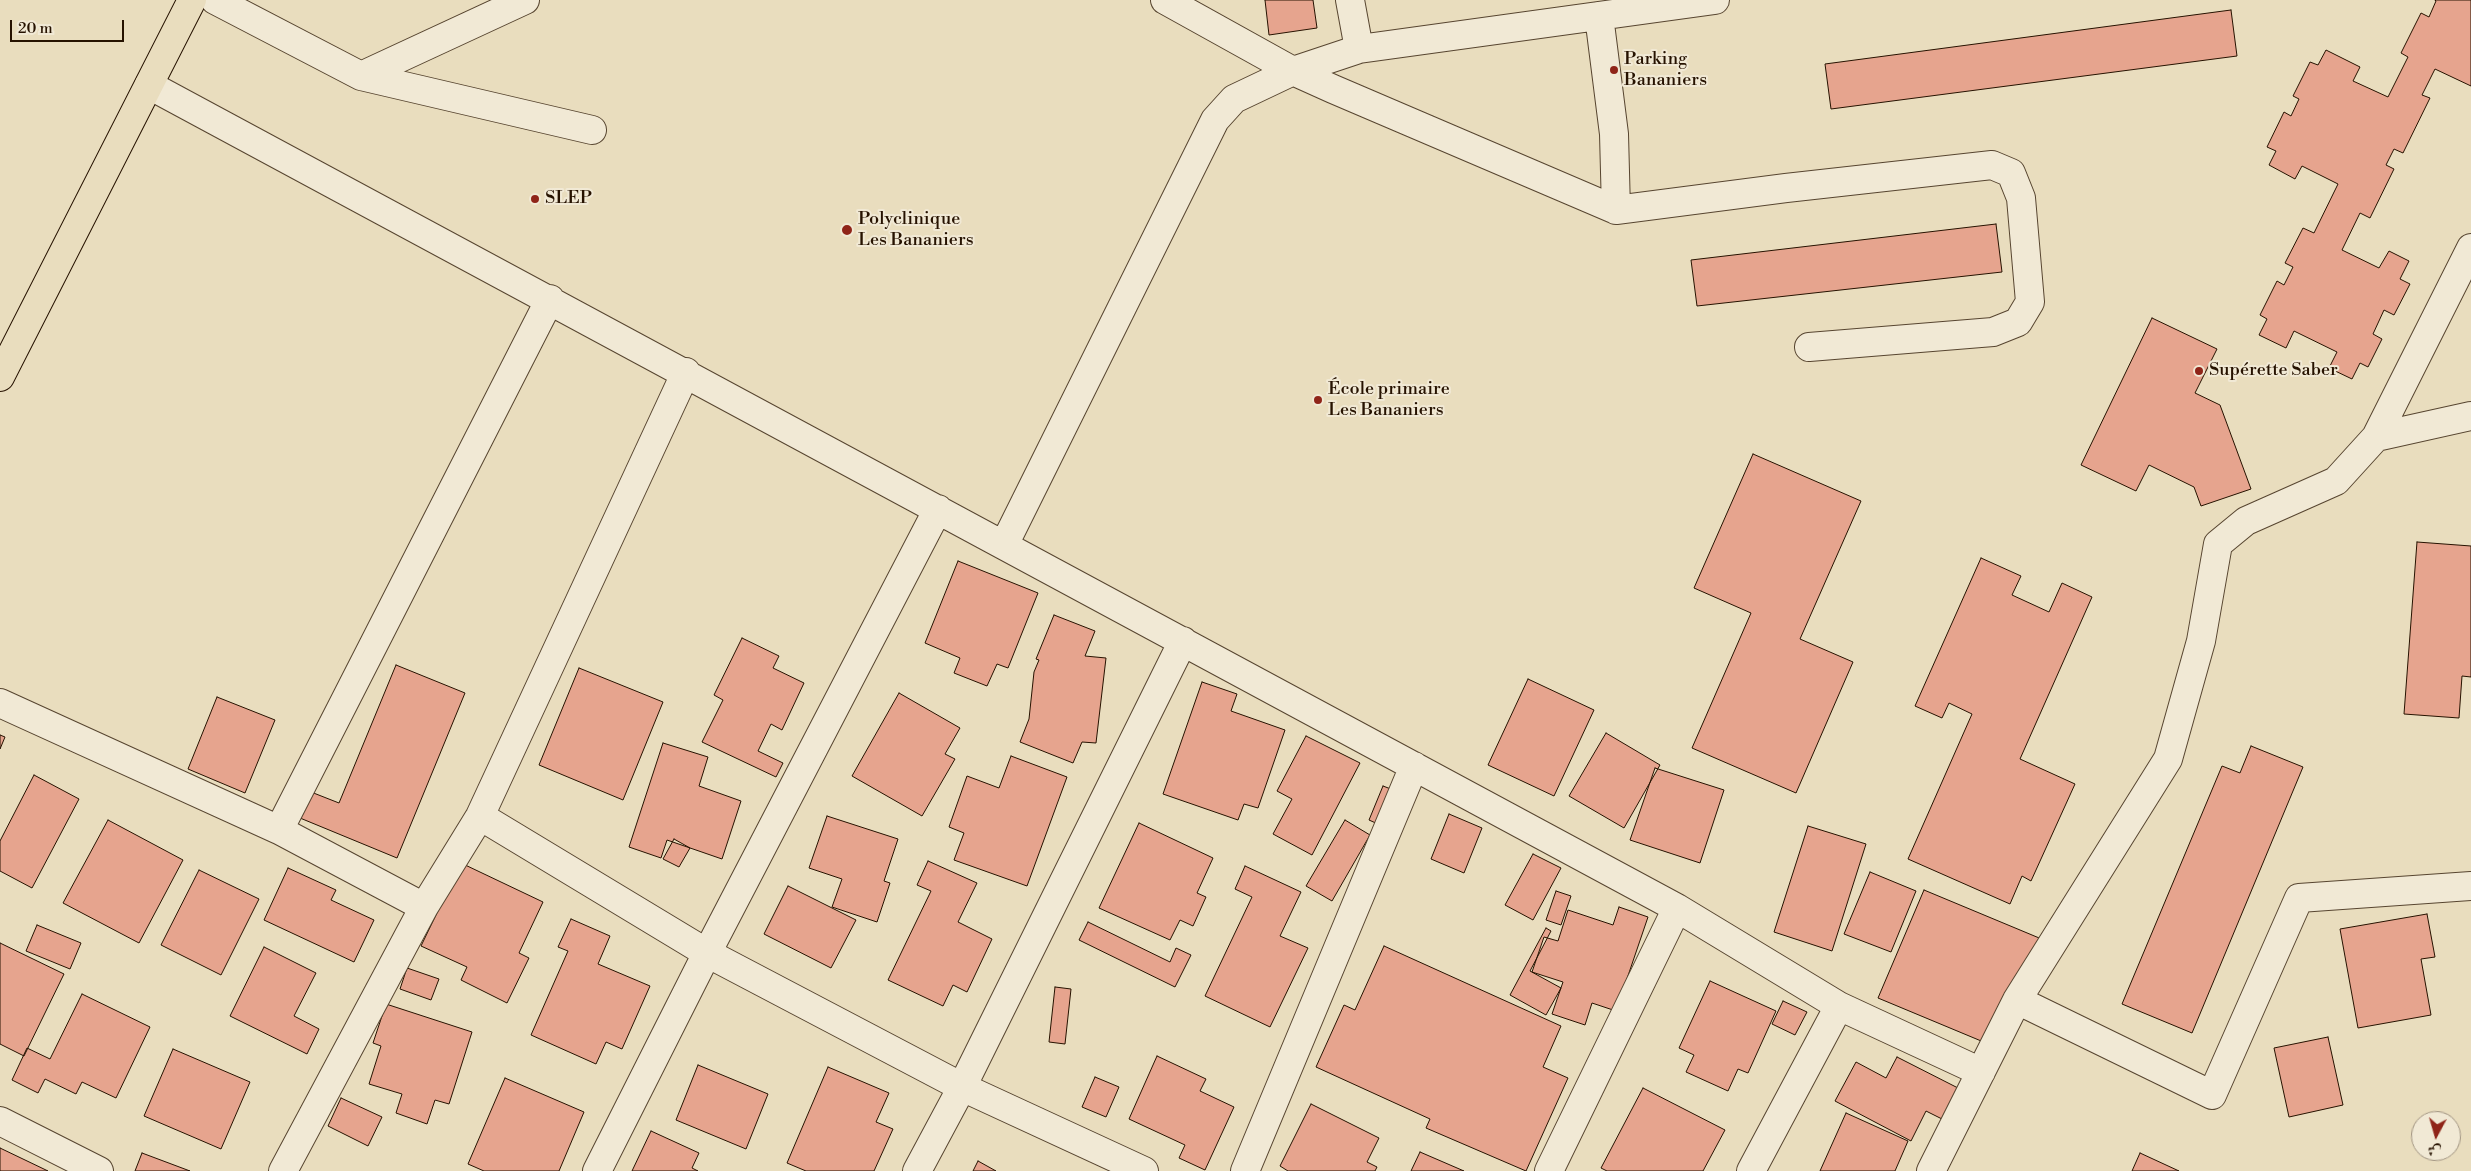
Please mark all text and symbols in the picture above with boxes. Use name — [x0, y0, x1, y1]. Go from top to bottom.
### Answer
scale bar — [12, 10, 126, 42]
text: 20 m — [18, 19, 53, 38]
place label: Parking Bananiers — [1624, 49, 1707, 92]
marker: Parking Bananiers — [1608, 64, 1620, 76]
place label: SLEP — [545, 188, 592, 210]
marker: SLEP — [529, 193, 541, 205]
place label: Polyclinique Les Bananiers — [858, 209, 974, 252]
marker: Polyclinique Les Bananiers — [840, 223, 854, 237]
place label: Supérette Saber — [2209, 360, 2338, 382]
marker: Supérette Saber — [2193, 365, 2205, 377]
place label: École primaire Les Bananiers — [1328, 379, 1450, 422]
marker: École primaire Les Bananiers — [1312, 394, 1324, 406]
north arrow — [2411, 1111, 2461, 1161]
text: ش — [2427, 1140, 2442, 1160]

